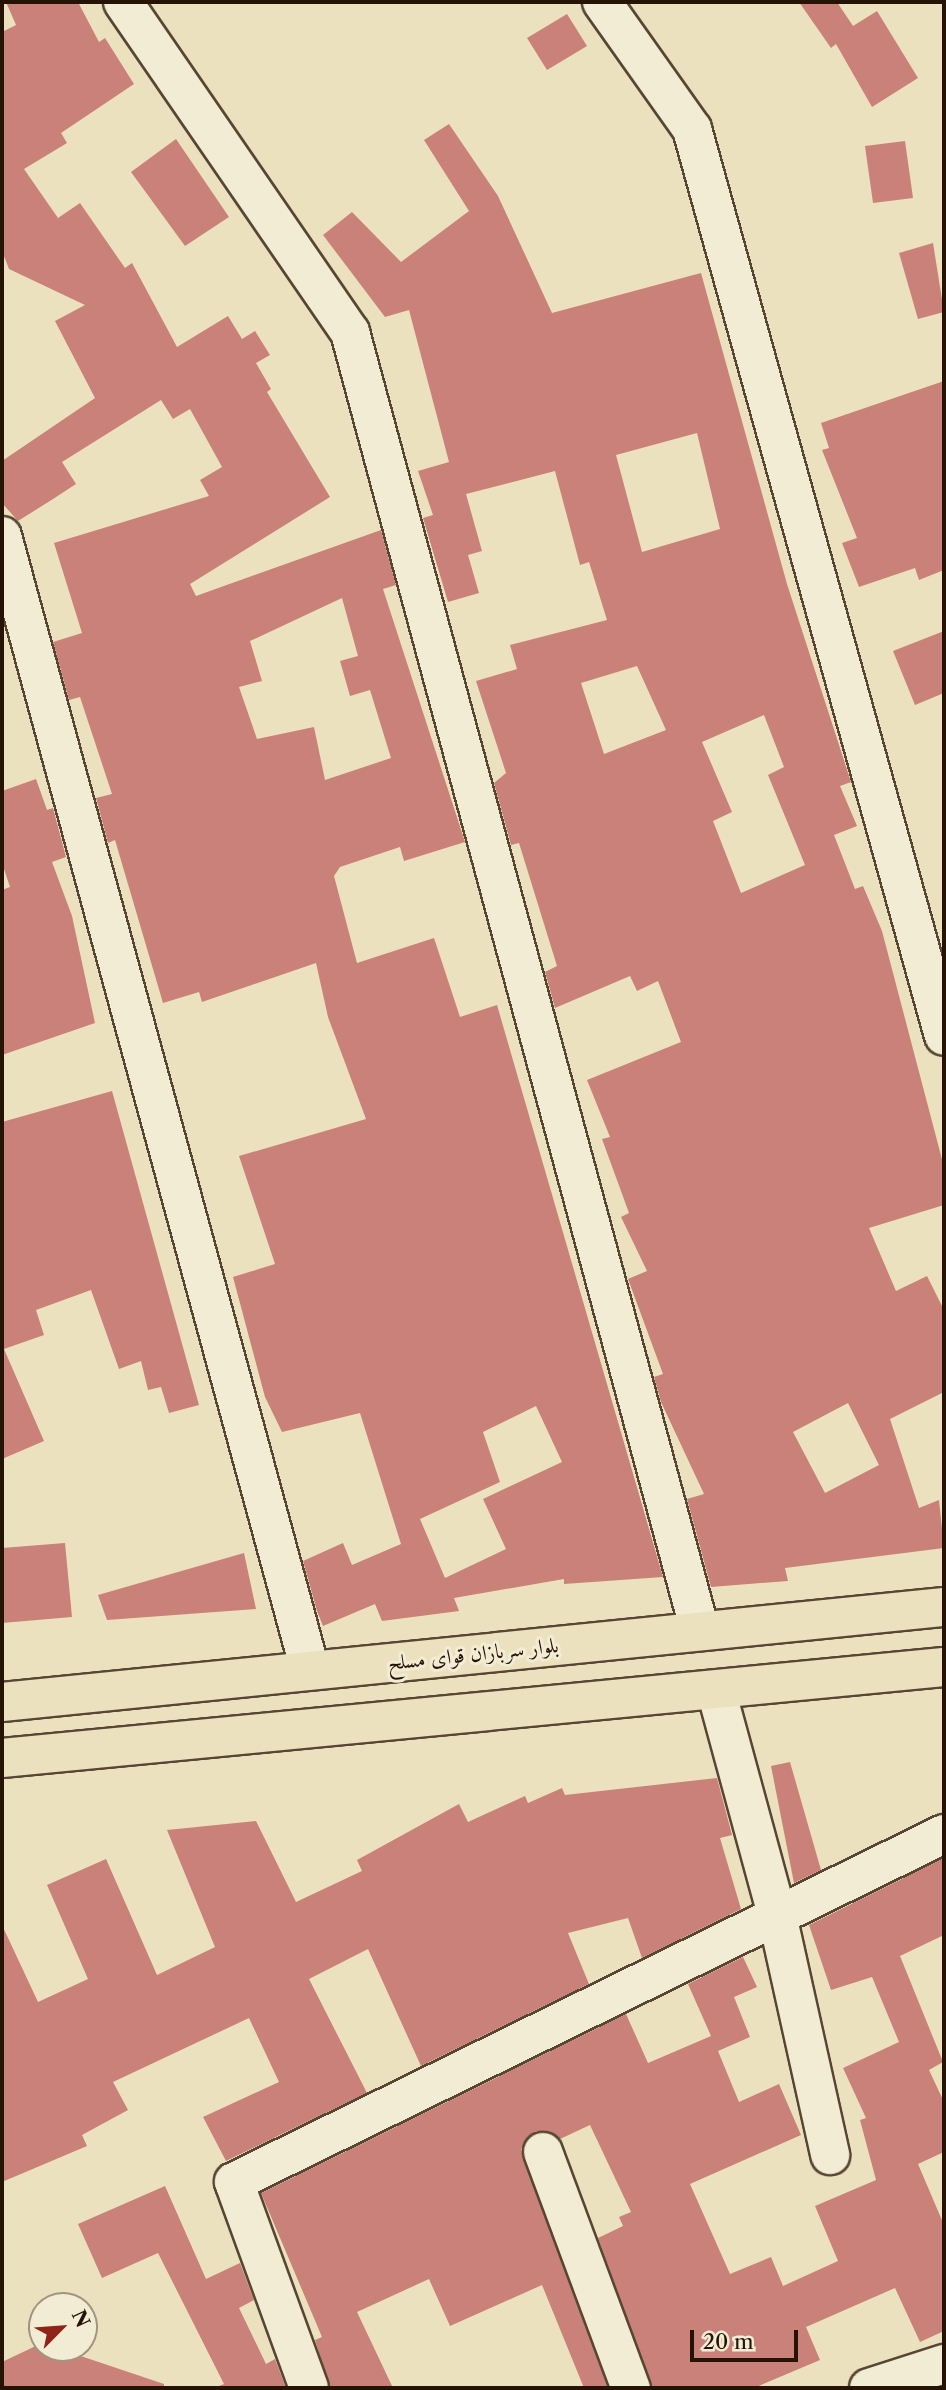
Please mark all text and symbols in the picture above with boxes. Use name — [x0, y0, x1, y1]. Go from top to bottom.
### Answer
street label: بلوار سربازان قوای مسلح — [386, 1632, 560, 1676]
north arrow — [28, 2292, 98, 2362]
text: N — [67, 2306, 95, 2331]
scale bar — [694, 2316, 802, 2360]
text: 20 m — [703, 2329, 754, 2354]

